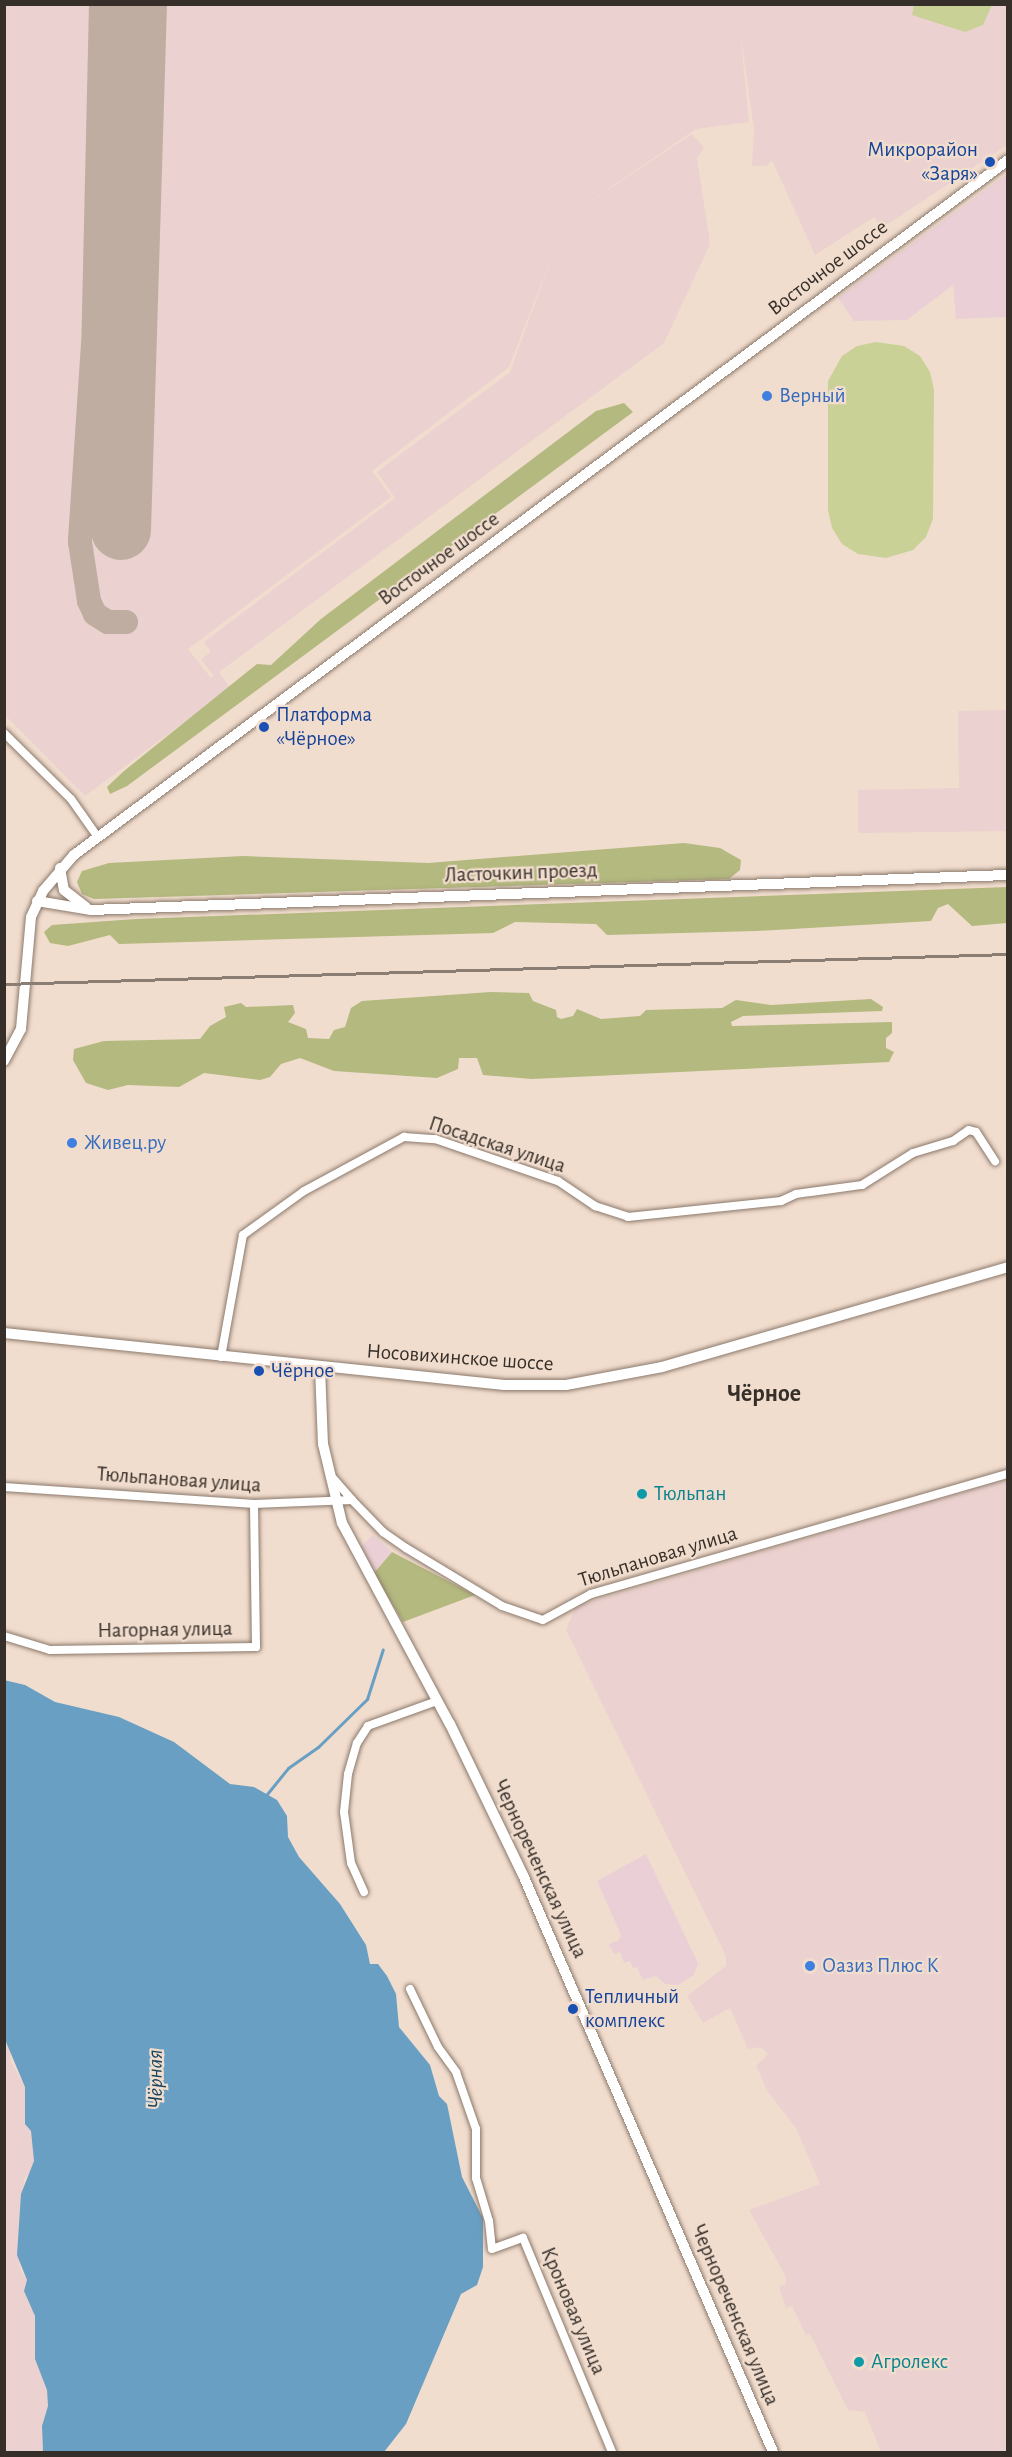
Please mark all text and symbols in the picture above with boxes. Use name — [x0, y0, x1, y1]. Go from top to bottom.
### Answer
place label: Микрорайон «Заря» — [867, 137, 978, 187]
marker: Микрорайон «Заря» — [983, 155, 997, 169]
street label: Восточное шоссе — [763, 215, 893, 321]
place label: Верный — [779, 383, 846, 409]
marker: Верный — [760, 389, 774, 403]
street label: Восточное шоссе — [374, 507, 504, 611]
place label: Платформа «Чёрное» — [276, 702, 372, 752]
marker: Платформа «Чёрное» — [257, 720, 271, 734]
street label: Ласточкин проезд — [444, 858, 598, 888]
street label: Посадская улица — [425, 1111, 569, 1179]
place label: Живец.ру — [84, 1130, 166, 1156]
marker: Живец.ру — [65, 1136, 79, 1150]
street label: Носовихинское шоссе — [366, 1339, 554, 1377]
place label: Чёрное — [271, 1358, 334, 1384]
marker: Чёрное — [252, 1364, 266, 1378]
district label: Чёрное — [727, 1381, 801, 1409]
street label: Тюльпановая улица — [96, 1462, 262, 1498]
place label: Тюльпан — [654, 1481, 726, 1507]
marker: Тюльпан — [635, 1487, 649, 1501]
street label: Тюльпановая улица — [576, 1521, 740, 1593]
street label: Нагорная улица — [97, 1616, 233, 1644]
street label: Чернореченская улица — [487, 1776, 593, 1962]
place label: Оазиз Плюс К — [822, 1953, 939, 1979]
marker: Оазиз Плюс К — [803, 1959, 817, 1973]
place label: Тепличный комплекс — [585, 1984, 679, 2034]
marker: Тепличный комплекс — [566, 2002, 580, 2016]
water label: Чёрная — [143, 2050, 169, 2108]
street label: Чернореченская улица — [685, 2221, 785, 2409]
street label: Кроновая улица — [535, 2243, 611, 2379]
place label: Агролекс — [871, 2349, 948, 2375]
marker: Агролекс — [852, 2355, 866, 2369]

